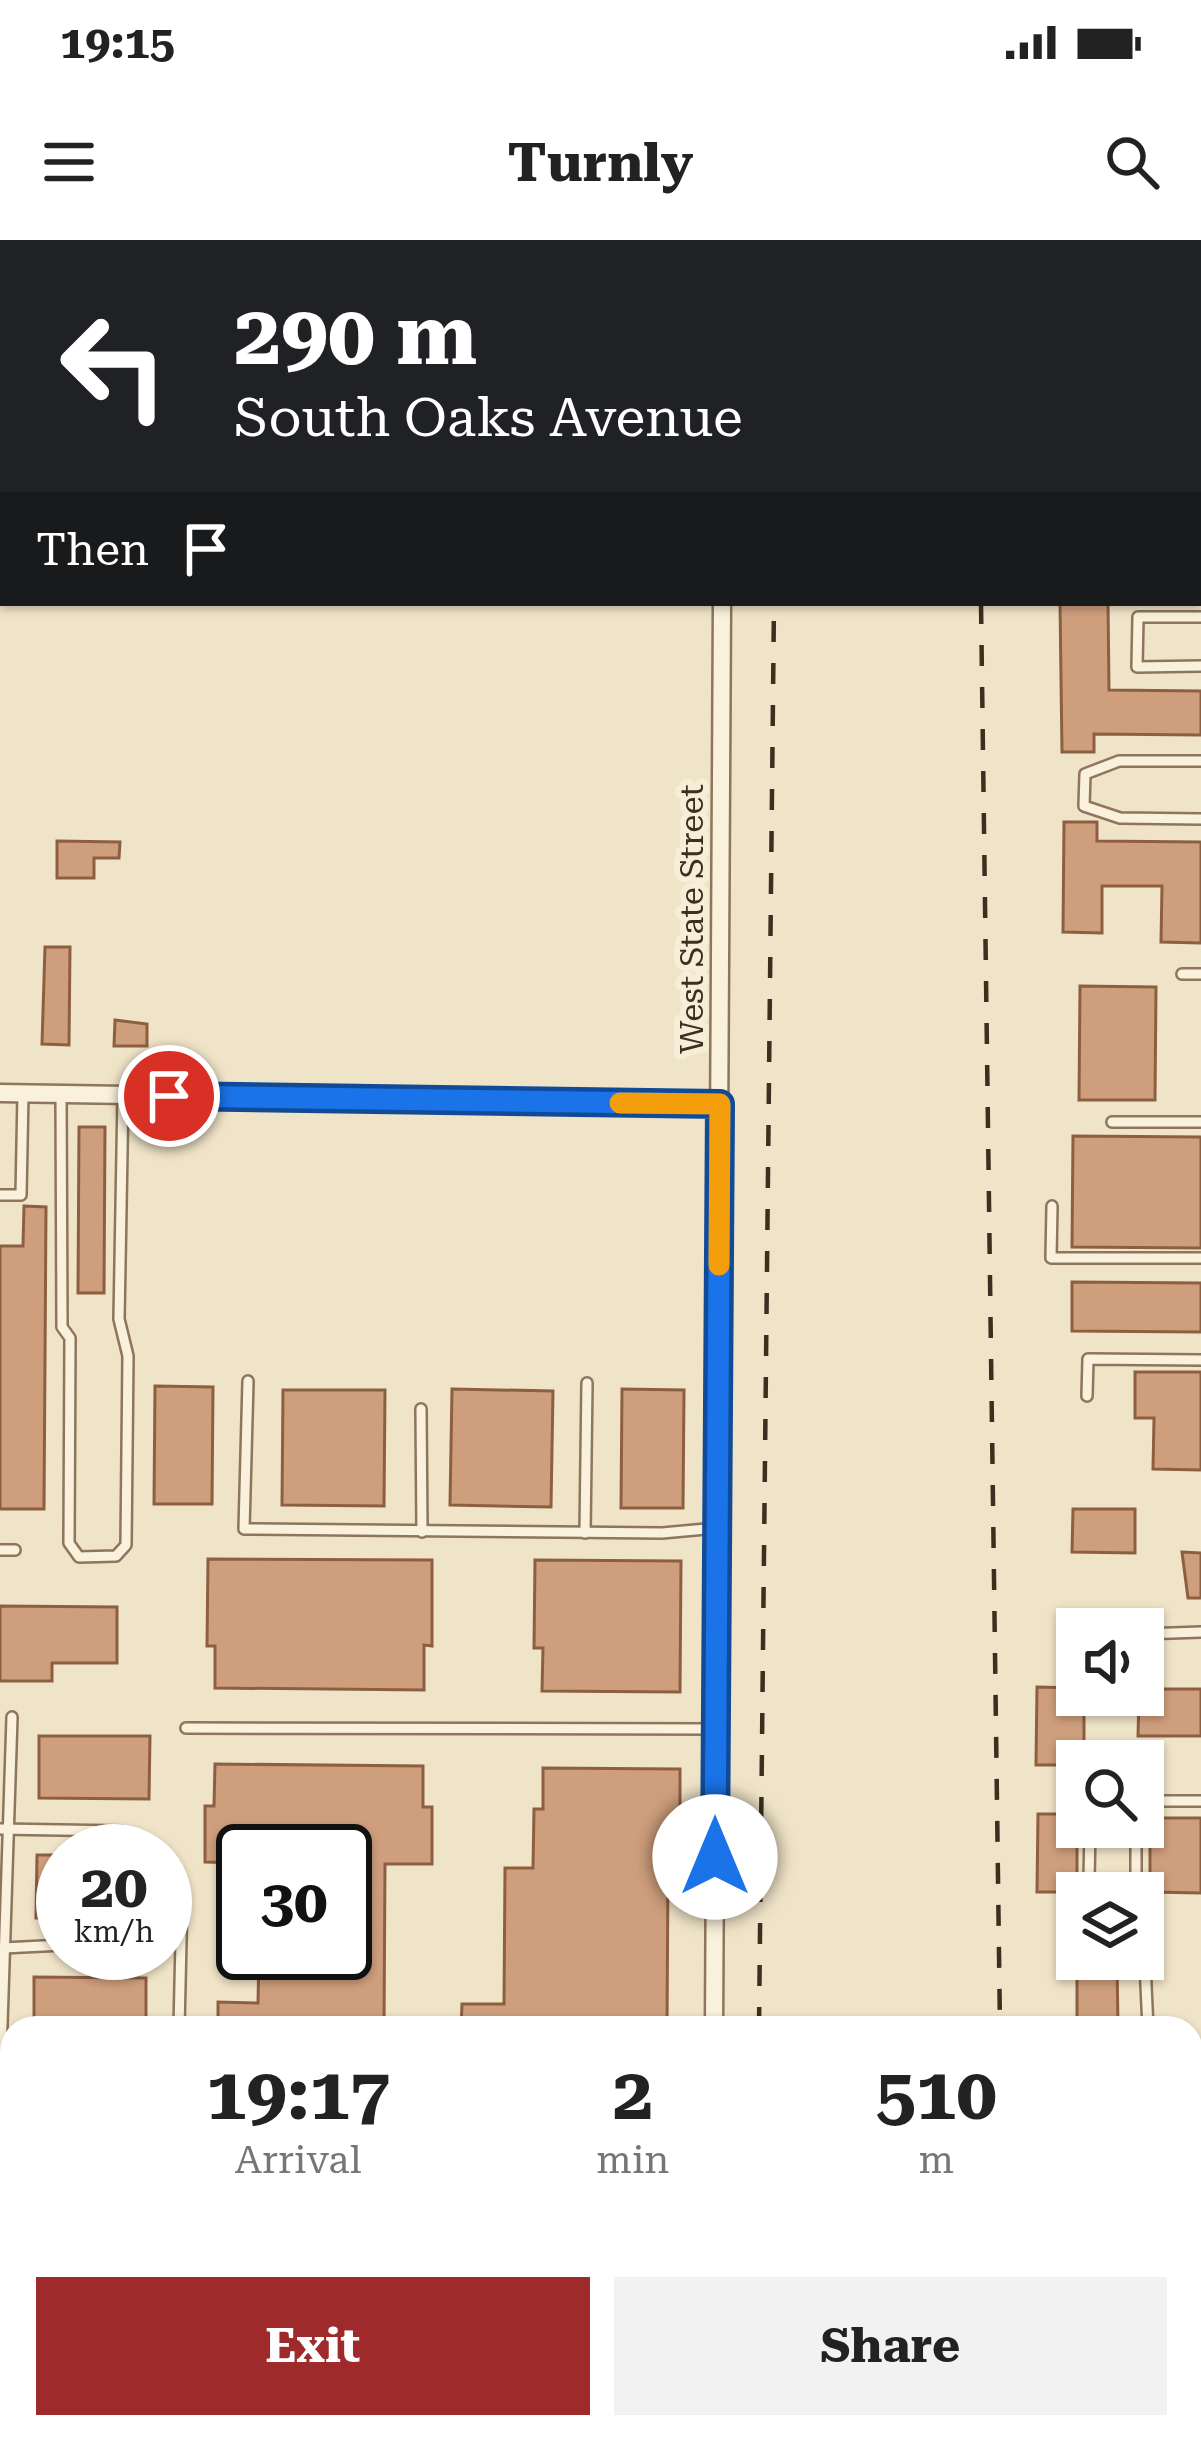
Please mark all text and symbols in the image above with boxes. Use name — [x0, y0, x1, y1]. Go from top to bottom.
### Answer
text: 19:15 — [60, 16, 175, 69]
icon: menu — [36, 129, 102, 195]
icon: search — [1099, 129, 1165, 195]
text: Turnly — [508, 131, 693, 194]
text: 290 m — [234, 286, 477, 384]
icon: left — [36, 288, 192, 444]
text: South Oaks Avenue — [234, 386, 743, 449]
icon: arrive — [173, 516, 239, 582]
text: Then — [36, 523, 149, 576]
street label: West State Street — [672, 784, 711, 1054]
pin — [118, 1045, 220, 1147]
icon: arrive — [136, 1063, 202, 1129]
map controls — [1056, 1608, 1164, 1980]
button: sound — [1056, 1608, 1164, 1716]
button: search — [1056, 1740, 1164, 1848]
position arrow — [652, 1794, 778, 1920]
speed limit sign: 30 — [216, 1824, 372, 1980]
text: 20 — [80, 1851, 148, 1922]
button: layers — [1056, 1872, 1164, 1980]
text: km/h — [74, 1914, 154, 1949]
text: 19:17 — [206, 2052, 390, 2137]
text: 2 — [613, 2052, 653, 2137]
text: 510 — [876, 2052, 997, 2137]
text: Arrival — [235, 2137, 362, 2183]
text: min — [596, 2137, 670, 2183]
text: m — [918, 2137, 954, 2183]
button: Exit — [36, 2277, 590, 2415]
button: Share — [614, 2277, 1167, 2415]

